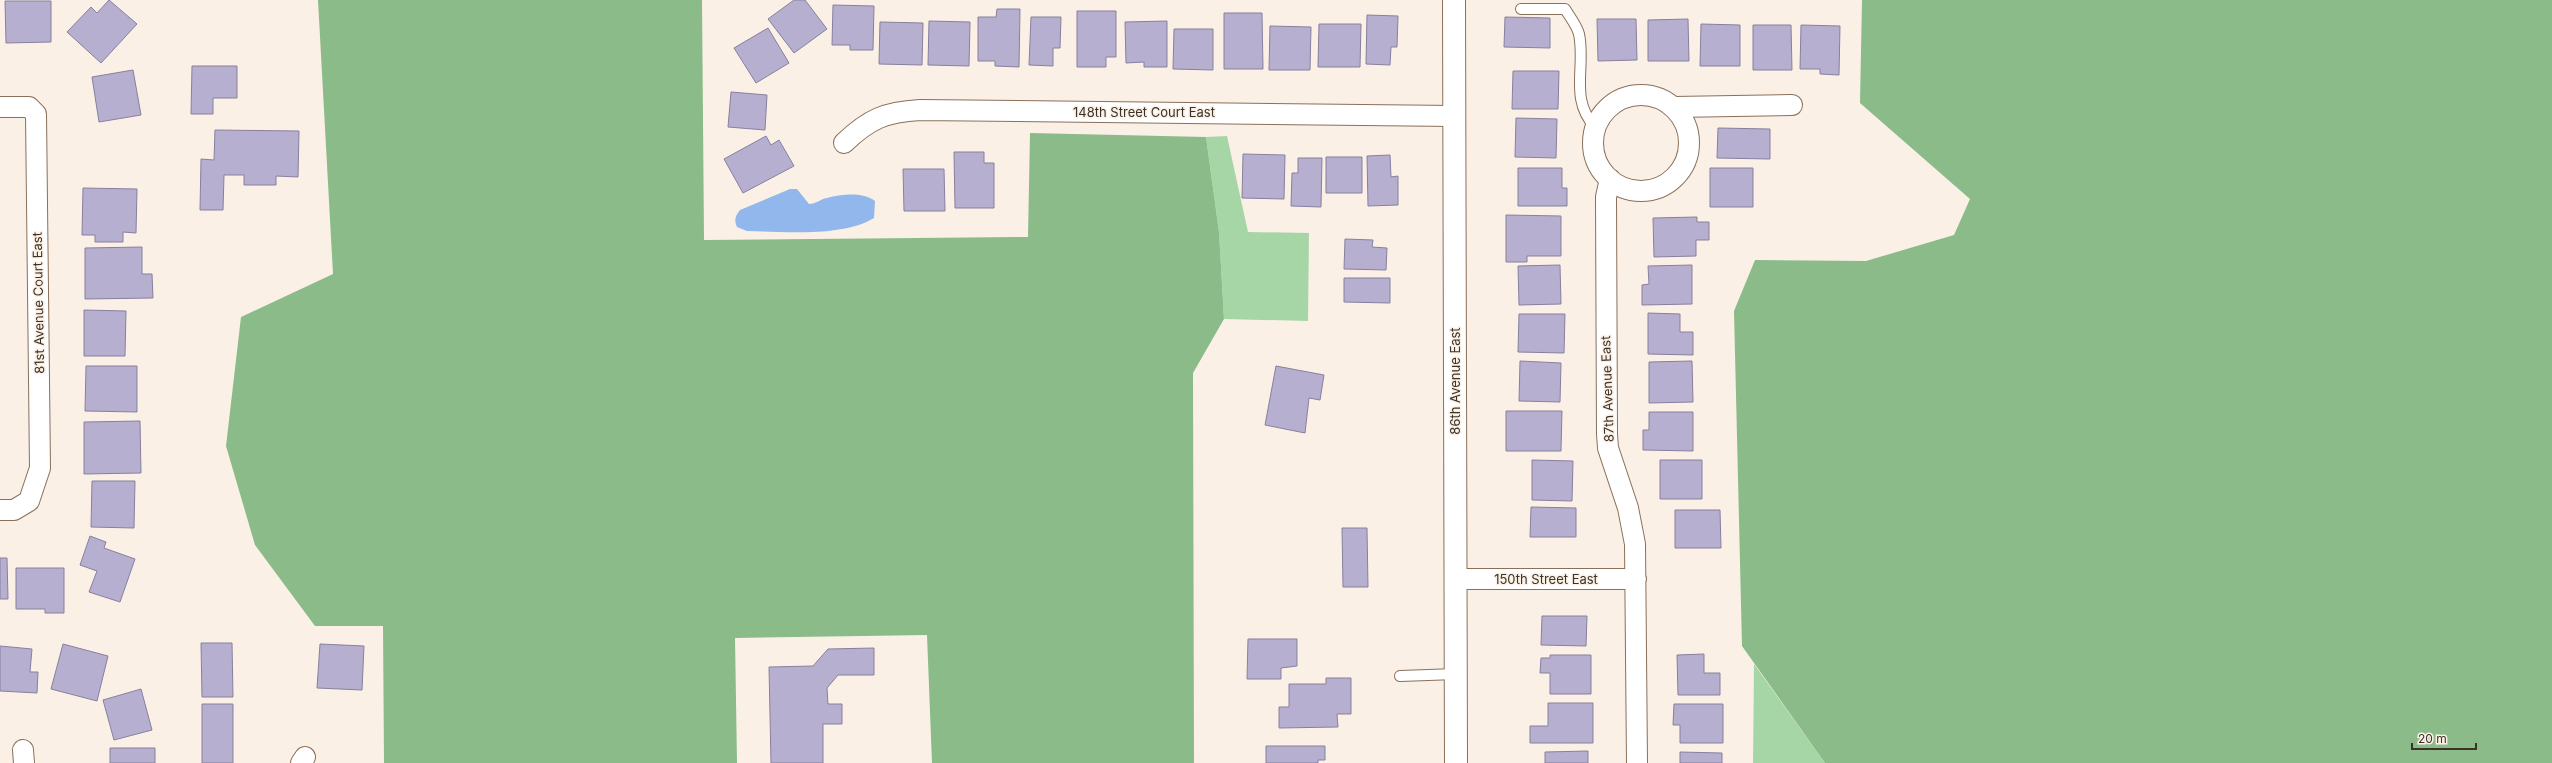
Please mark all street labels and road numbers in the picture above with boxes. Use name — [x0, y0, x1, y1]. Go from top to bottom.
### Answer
street label: 148th Street Court East — [1073, 104, 1215, 120]
street label: 81st Avenue Court East — [29, 232, 47, 374]
street label: 86th Avenue East — [1447, 327, 1463, 435]
street label: 87th Avenue East — [1597, 335, 1617, 443]
street label: 150th Street East — [1494, 571, 1598, 587]

